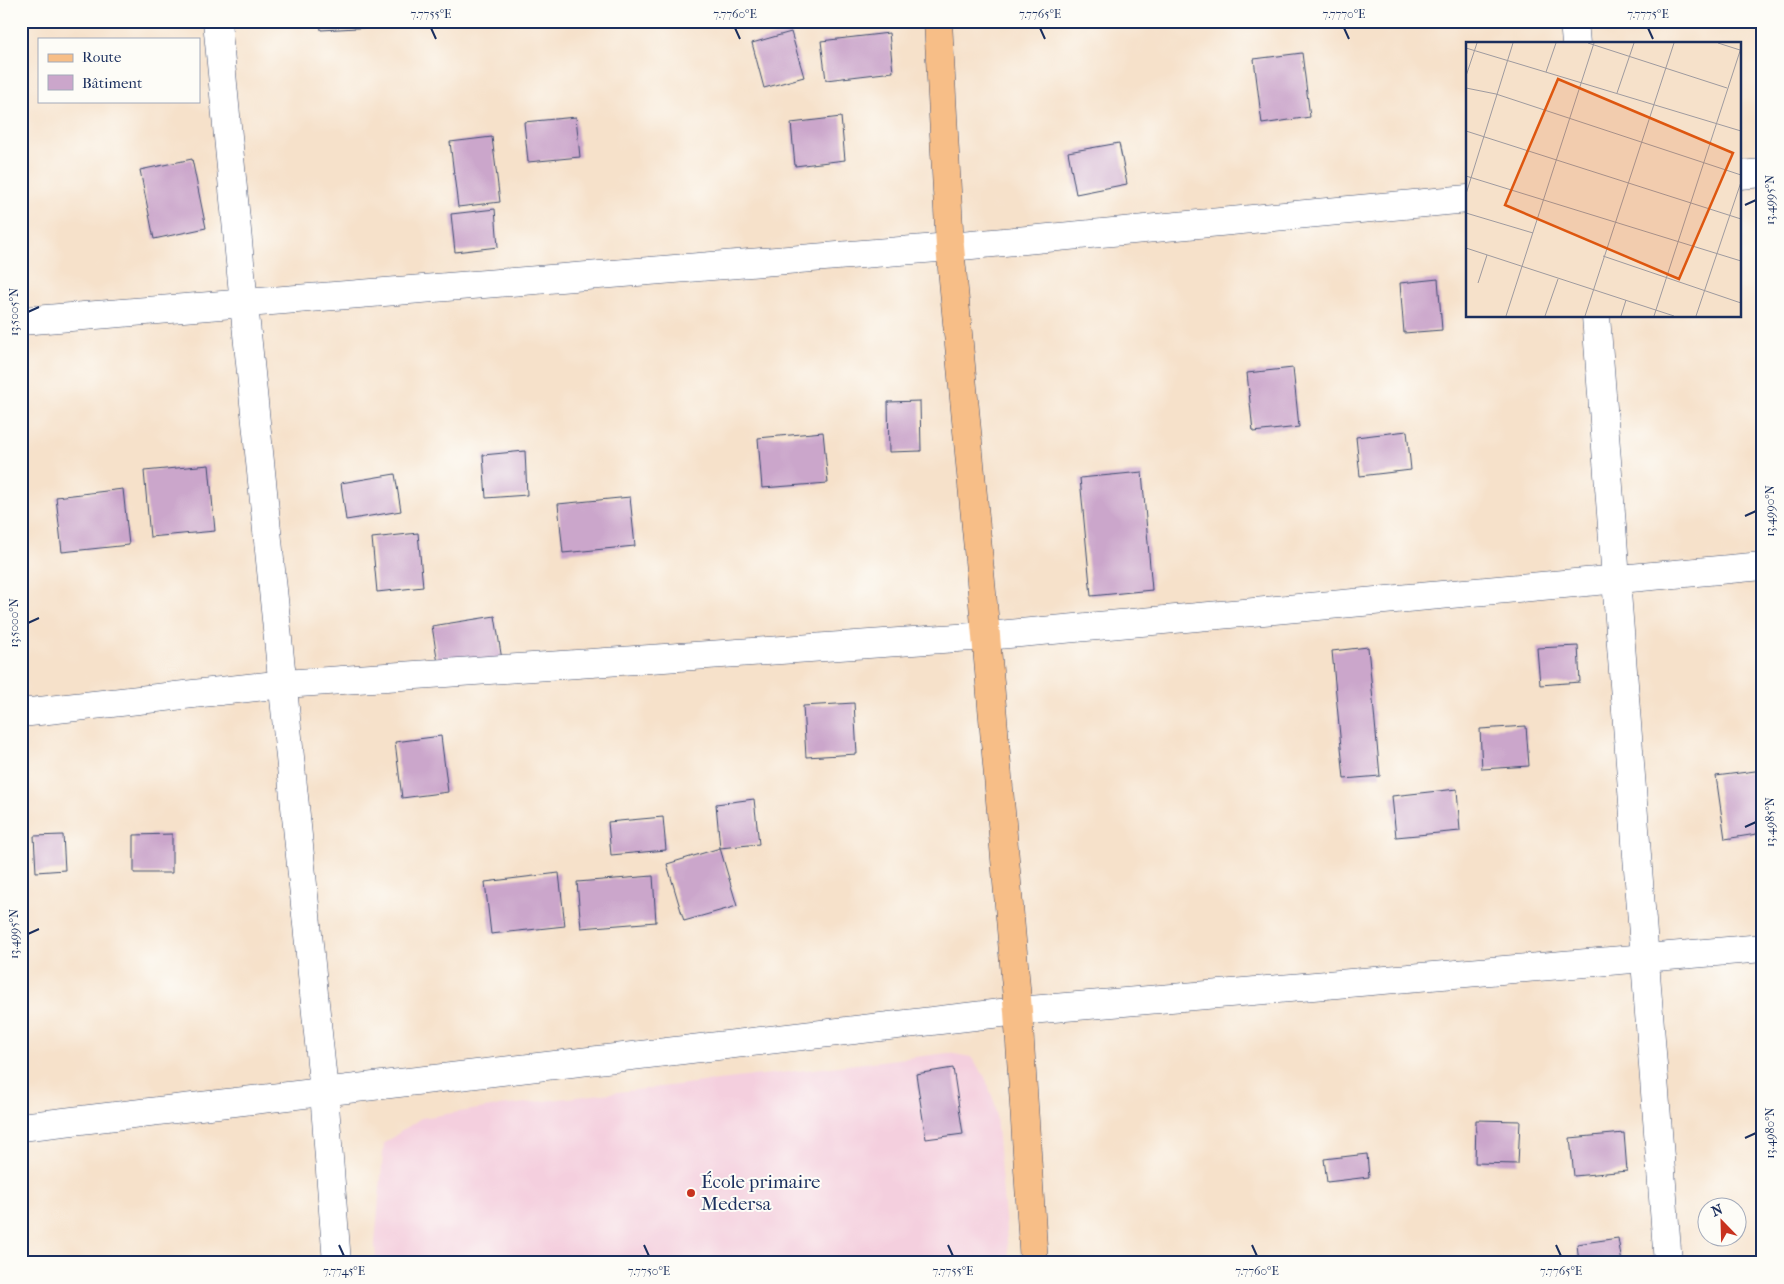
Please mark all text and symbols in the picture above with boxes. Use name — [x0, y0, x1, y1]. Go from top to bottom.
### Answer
text: 7.7755°E — [411, 7, 451, 21]
text: 7.7760°E — [713, 7, 757, 21]
text: 7.7765°E — [1019, 7, 1061, 21]
text: 7.7770°E — [1323, 7, 1365, 21]
text: 7.7775°E — [1627, 7, 1669, 21]
legend — [38, 38, 200, 102]
inset map — [1466, 42, 1742, 318]
text: Route — [82, 48, 122, 66]
text: Bâtiment — [82, 74, 143, 92]
text: 13.4995°N — [1763, 175, 1777, 225]
text: 13.5005°N — [7, 288, 21, 336]
text: 13.4990°N — [1763, 485, 1777, 537]
text: 13.5000°N — [7, 598, 21, 648]
text: 13.4985°N — [1763, 797, 1777, 847]
text: 13.4995°N — [7, 909, 21, 959]
text: 13.4980°N — [1763, 1107, 1777, 1159]
place label: École primaire Medersa — [701, 1171, 821, 1215]
marker: École primaire Medersa — [685, 1187, 697, 1199]
north arrow — [1696, 1196, 1746, 1246]
text: N — [1709, 1200, 1726, 1220]
text: 7.7745°E — [323, 1264, 365, 1278]
text: 7.7750°E — [628, 1264, 670, 1278]
text: 7.7755°E — [933, 1264, 973, 1278]
text: 7.7760°E — [1235, 1264, 1279, 1278]
text: 7.7765°E — [1540, 1264, 1582, 1278]

